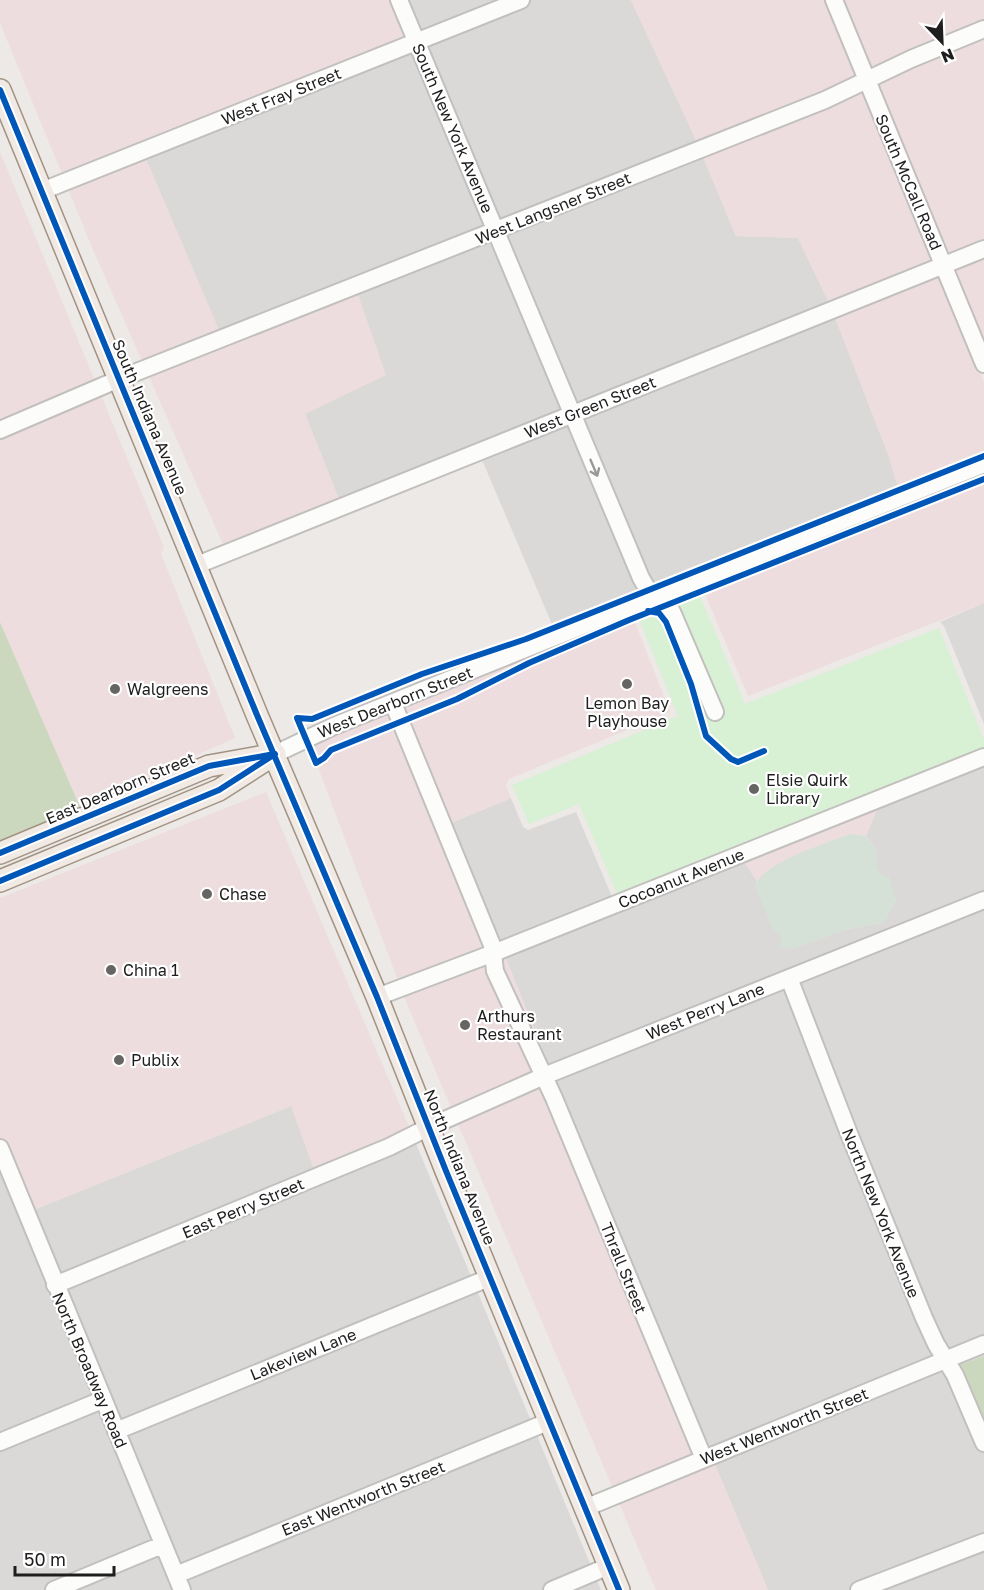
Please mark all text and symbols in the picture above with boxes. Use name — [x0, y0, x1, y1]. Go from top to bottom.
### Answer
north arrow — [912, 12, 972, 72]
street label: South New York Avenue — [408, 40, 498, 216]
text: N — [938, 44, 957, 67]
street label: West Fray Street — [218, 63, 344, 129]
street label: South McCall Road — [871, 111, 947, 253]
street label: West Langsner Street — [472, 168, 634, 248]
street label: South Indiana Avenue — [108, 336, 192, 498]
street label: West Green Street — [521, 372, 659, 442]
one-way arrow — [590, 459, 601, 477]
street label: West Dearborn Street — [315, 662, 475, 742]
marker: Lemon Bay Playhouse — [620, 677, 634, 691]
place label: Walgreens — [127, 679, 209, 699]
marker: Walgreens — [108, 682, 122, 696]
place label: Lemon Bay Playhouse — [585, 693, 669, 731]
street label: East Dearborn Street — [42, 748, 198, 828]
place label: Elsie Quirk Library — [766, 770, 848, 808]
marker: Elsie Quirk Library — [747, 782, 761, 796]
street label: Cocoanut Avenue — [615, 844, 747, 912]
place label: Chase — [219, 884, 267, 904]
marker: Chase — [200, 887, 214, 901]
place label: China 1 — [123, 960, 179, 980]
marker: China 1 — [104, 963, 118, 977]
street label: West Perry Lane — [643, 978, 767, 1044]
place label: Arthurs Restaurant — [477, 1006, 562, 1044]
marker: Arthurs Restaurant — [458, 1018, 472, 1032]
place label: Publix — [131, 1050, 179, 1070]
marker: Publix — [112, 1053, 126, 1067]
street label: North Indiana Avenue — [420, 1086, 500, 1248]
street label: North New York Avenue — [838, 1125, 924, 1301]
street label: East Perry Street — [179, 1173, 307, 1243]
street label: Thrall Street — [597, 1220, 651, 1316]
street label: North Broadway Road — [48, 1289, 132, 1451]
street label: Lakeview Lane — [247, 1324, 359, 1384]
street label: West Wentworth Street — [697, 1383, 871, 1469]
street label: East Wentworth Street — [278, 1456, 448, 1540]
scale bar — [15, 1539, 114, 1577]
text: 50 m — [24, 1548, 66, 1570]

